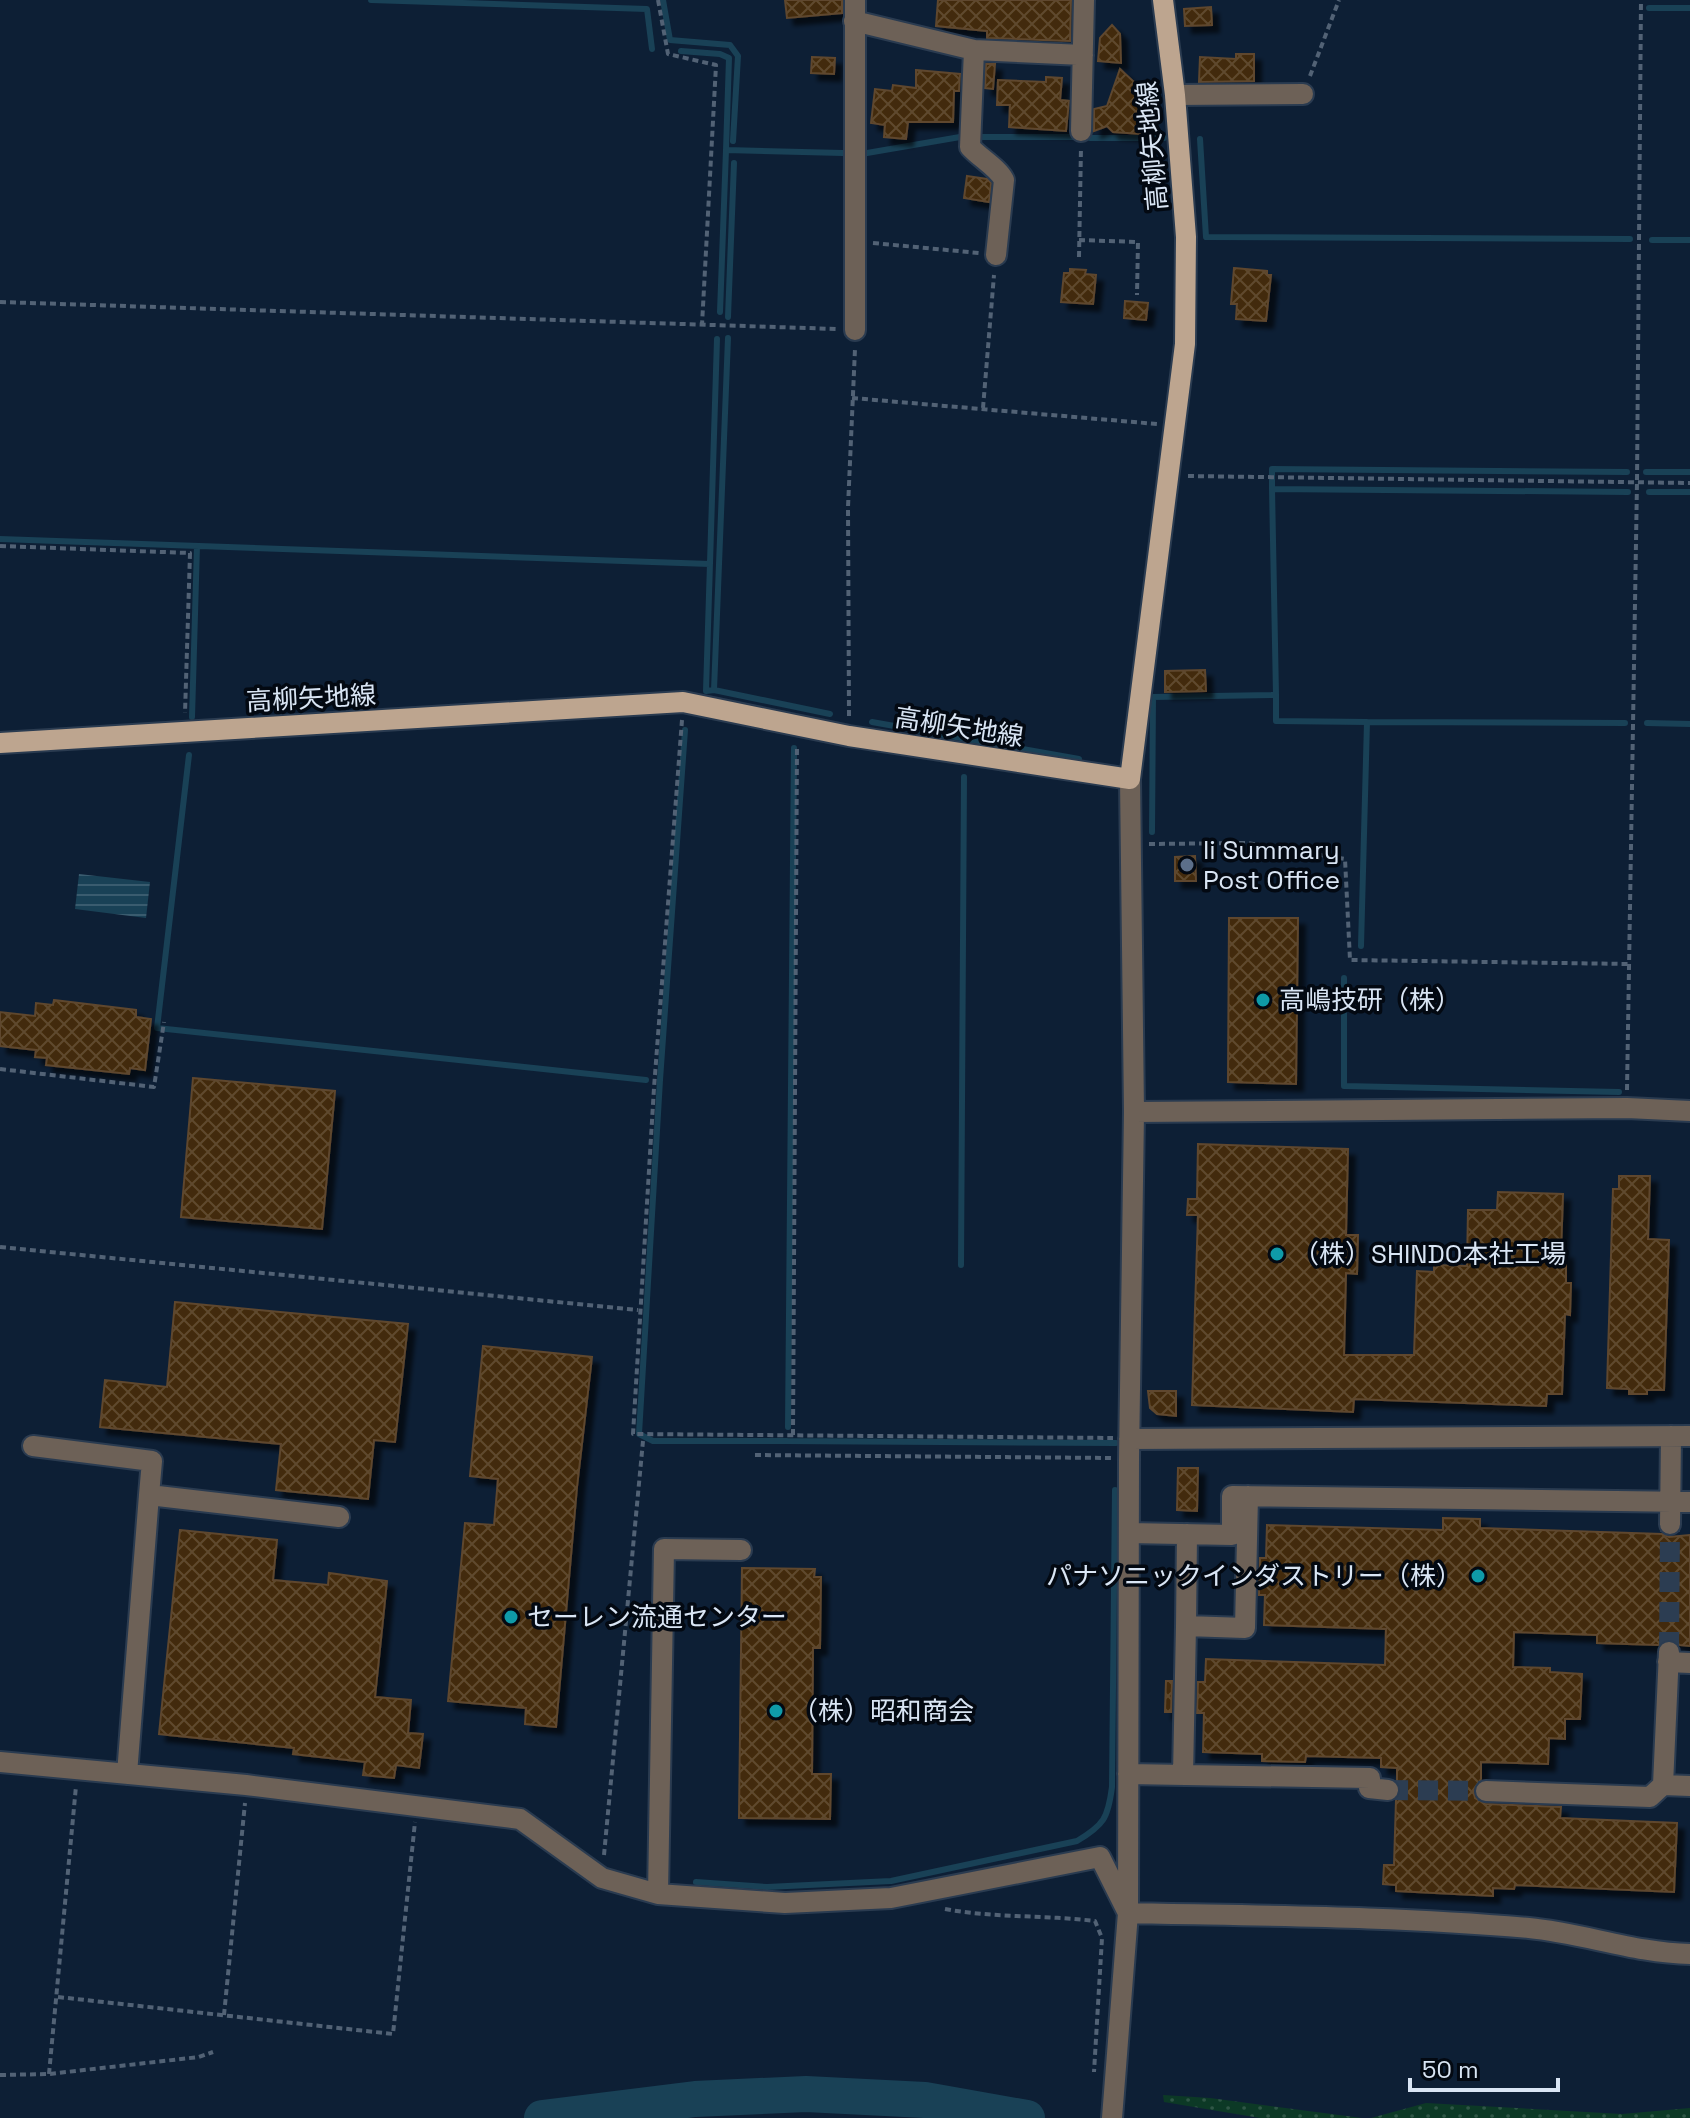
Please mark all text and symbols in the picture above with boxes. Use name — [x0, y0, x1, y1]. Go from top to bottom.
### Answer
street label: 高柳矢地線 — [1129, 80, 1175, 212]
street label: 高柳矢地線 — [245, 678, 377, 718]
street label: 高柳矢地線 — [892, 700, 1026, 754]
place label: Ii Summary Post Office — [1203, 833, 1340, 897]
marker: Ii Summary Post Office — [1178, 856, 1196, 874]
place label: 高嶋技研（株） — [1279, 983, 1461, 1017]
marker: 高嶋技研（株） — [1254, 991, 1272, 1009]
place label: （株）SHINDO本社工場 — [1293, 1237, 1566, 1271]
marker: （株）SHINDO本社工場 — [1268, 1245, 1286, 1263]
place label: パナソニックインダストリー（株） — [1046, 1559, 1462, 1593]
marker: パナソニックインダストリー（株） — [1469, 1567, 1487, 1585]
place label: セーレン流通センター — [527, 1600, 787, 1634]
marker: セーレン流通センター — [502, 1608, 520, 1626]
place label: （株）昭和商会 — [792, 1694, 974, 1728]
marker: （株）昭和商会 — [767, 1702, 785, 1720]
scale bar — [1410, 2042, 1558, 2092]
text: 50 m — [1422, 2054, 1479, 2085]

